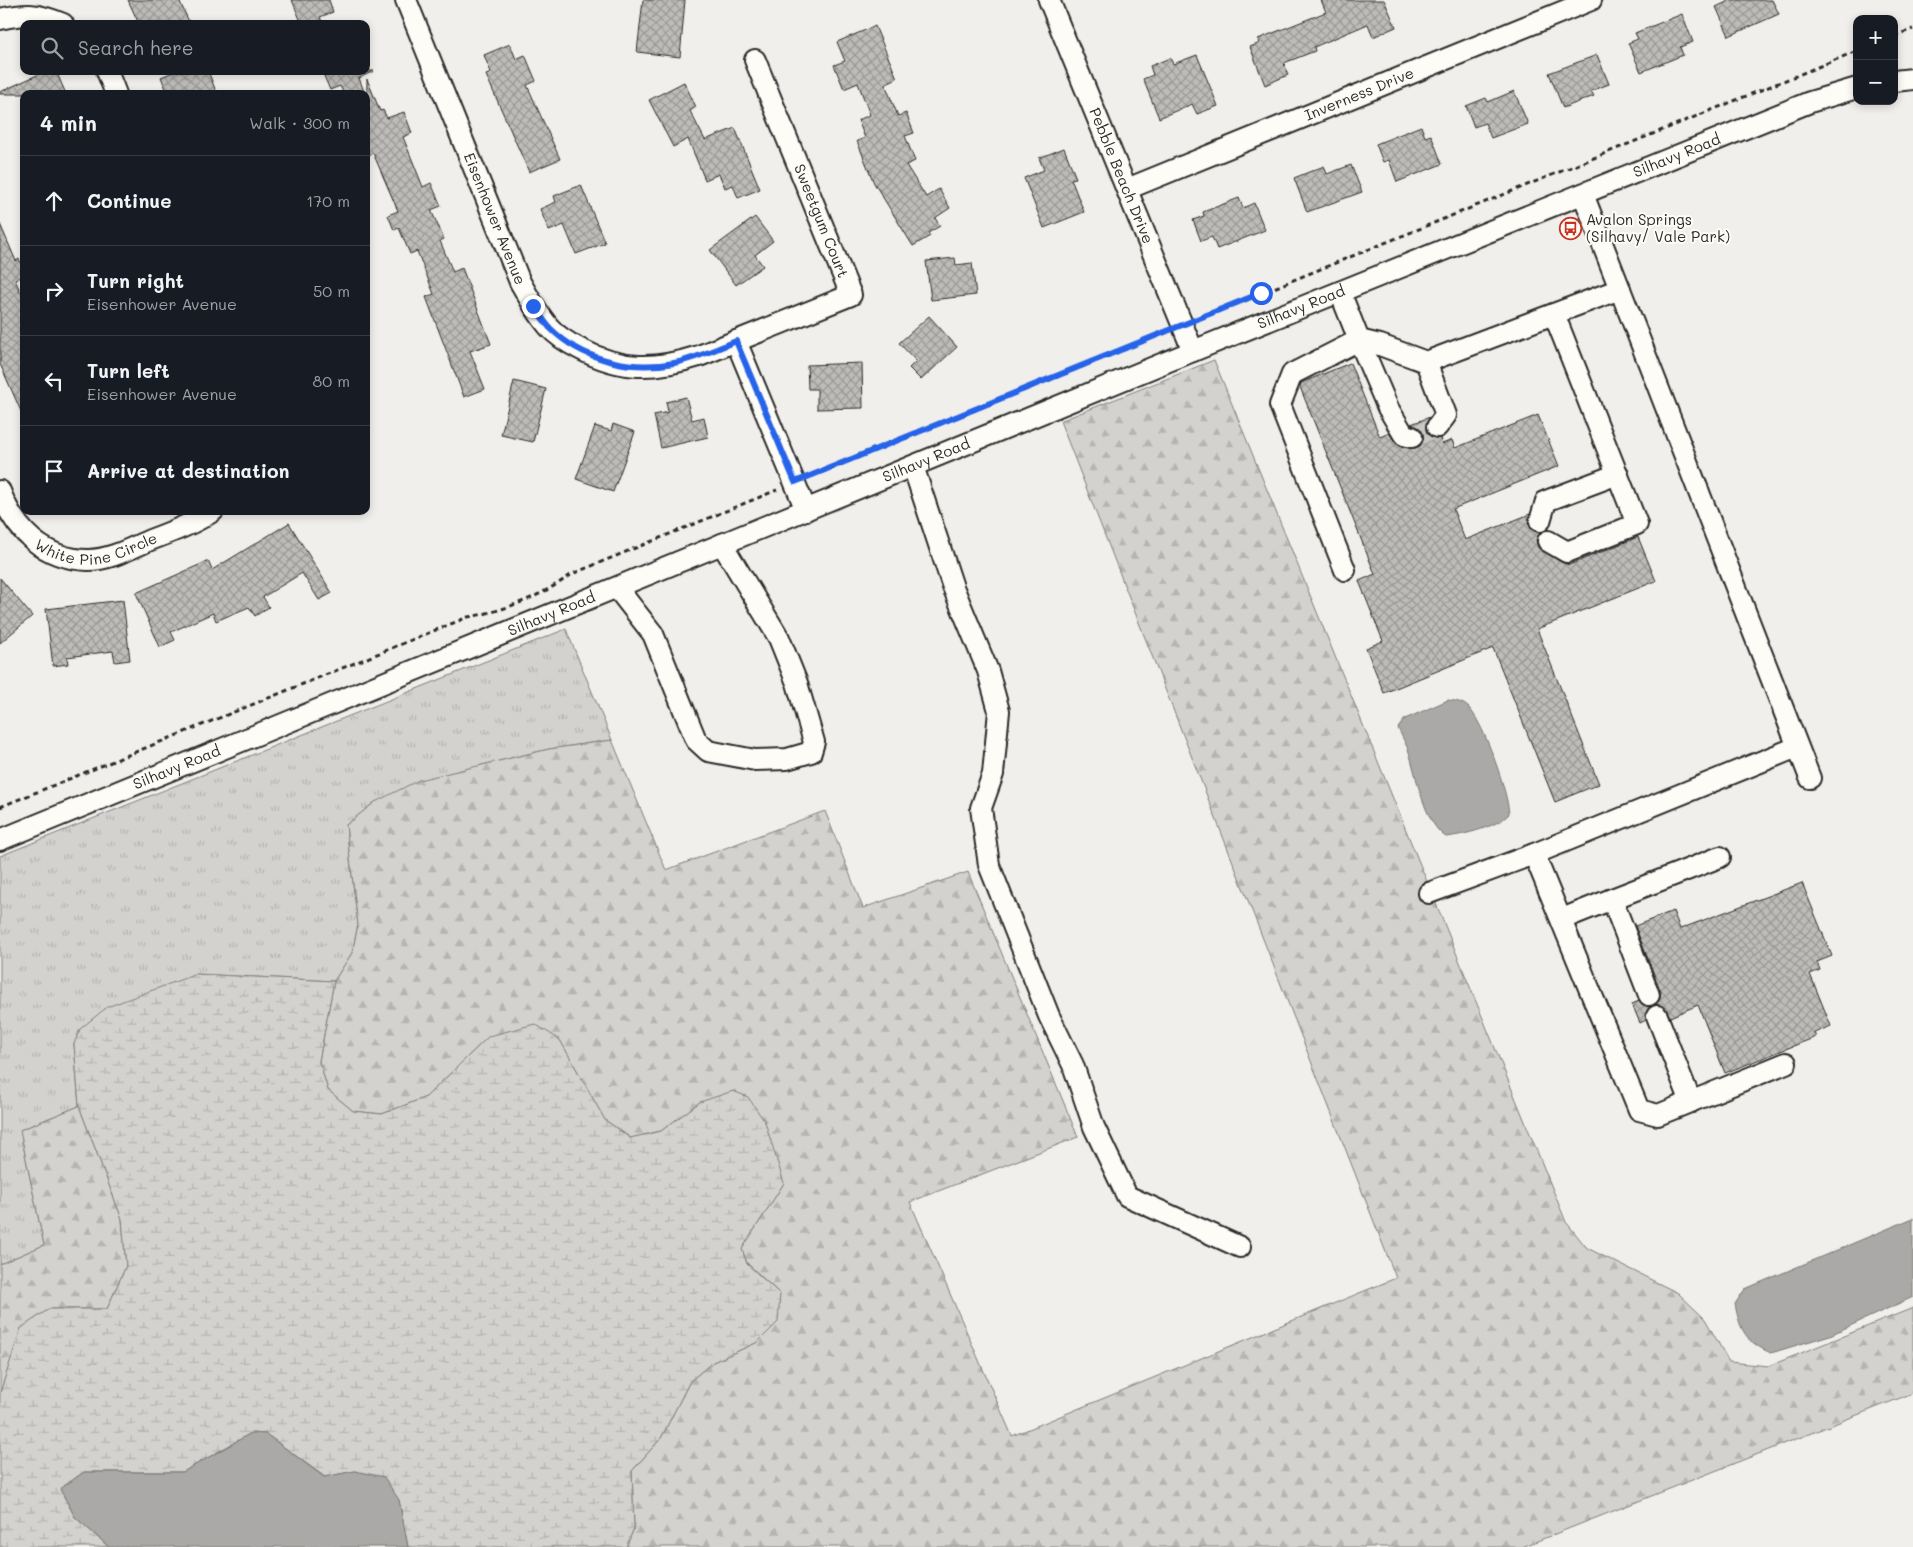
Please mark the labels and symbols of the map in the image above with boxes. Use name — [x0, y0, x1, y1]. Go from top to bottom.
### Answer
street label: Inverness Drive — [1301, 62, 1417, 125]
street label: Pebble Beach Drive — [1085, 104, 1159, 246]
street label: Silhavy Road — [1630, 128, 1723, 181]
street label: Eisenhower Avenue — [460, 149, 531, 287]
street label: Sweetgum Court — [790, 161, 854, 280]
place label: Avalon Springs (Silhavy/ Vale Park) — [1586, 209, 1730, 246]
bus stop icon: Avalon Springs (Silhavy/ Vale Park) — [1558, 217, 1582, 241]
street label: Silhavy Road — [1254, 280, 1348, 333]
route start — [1250, 282, 1273, 305]
route end — [522, 295, 545, 318]
street label: Silhavy Road — [879, 433, 972, 486]
street label: White Pine Circle — [31, 527, 160, 569]
street label: Silhavy Road — [504, 586, 598, 640]
street label: Silhavy Road — [130, 740, 223, 793]

